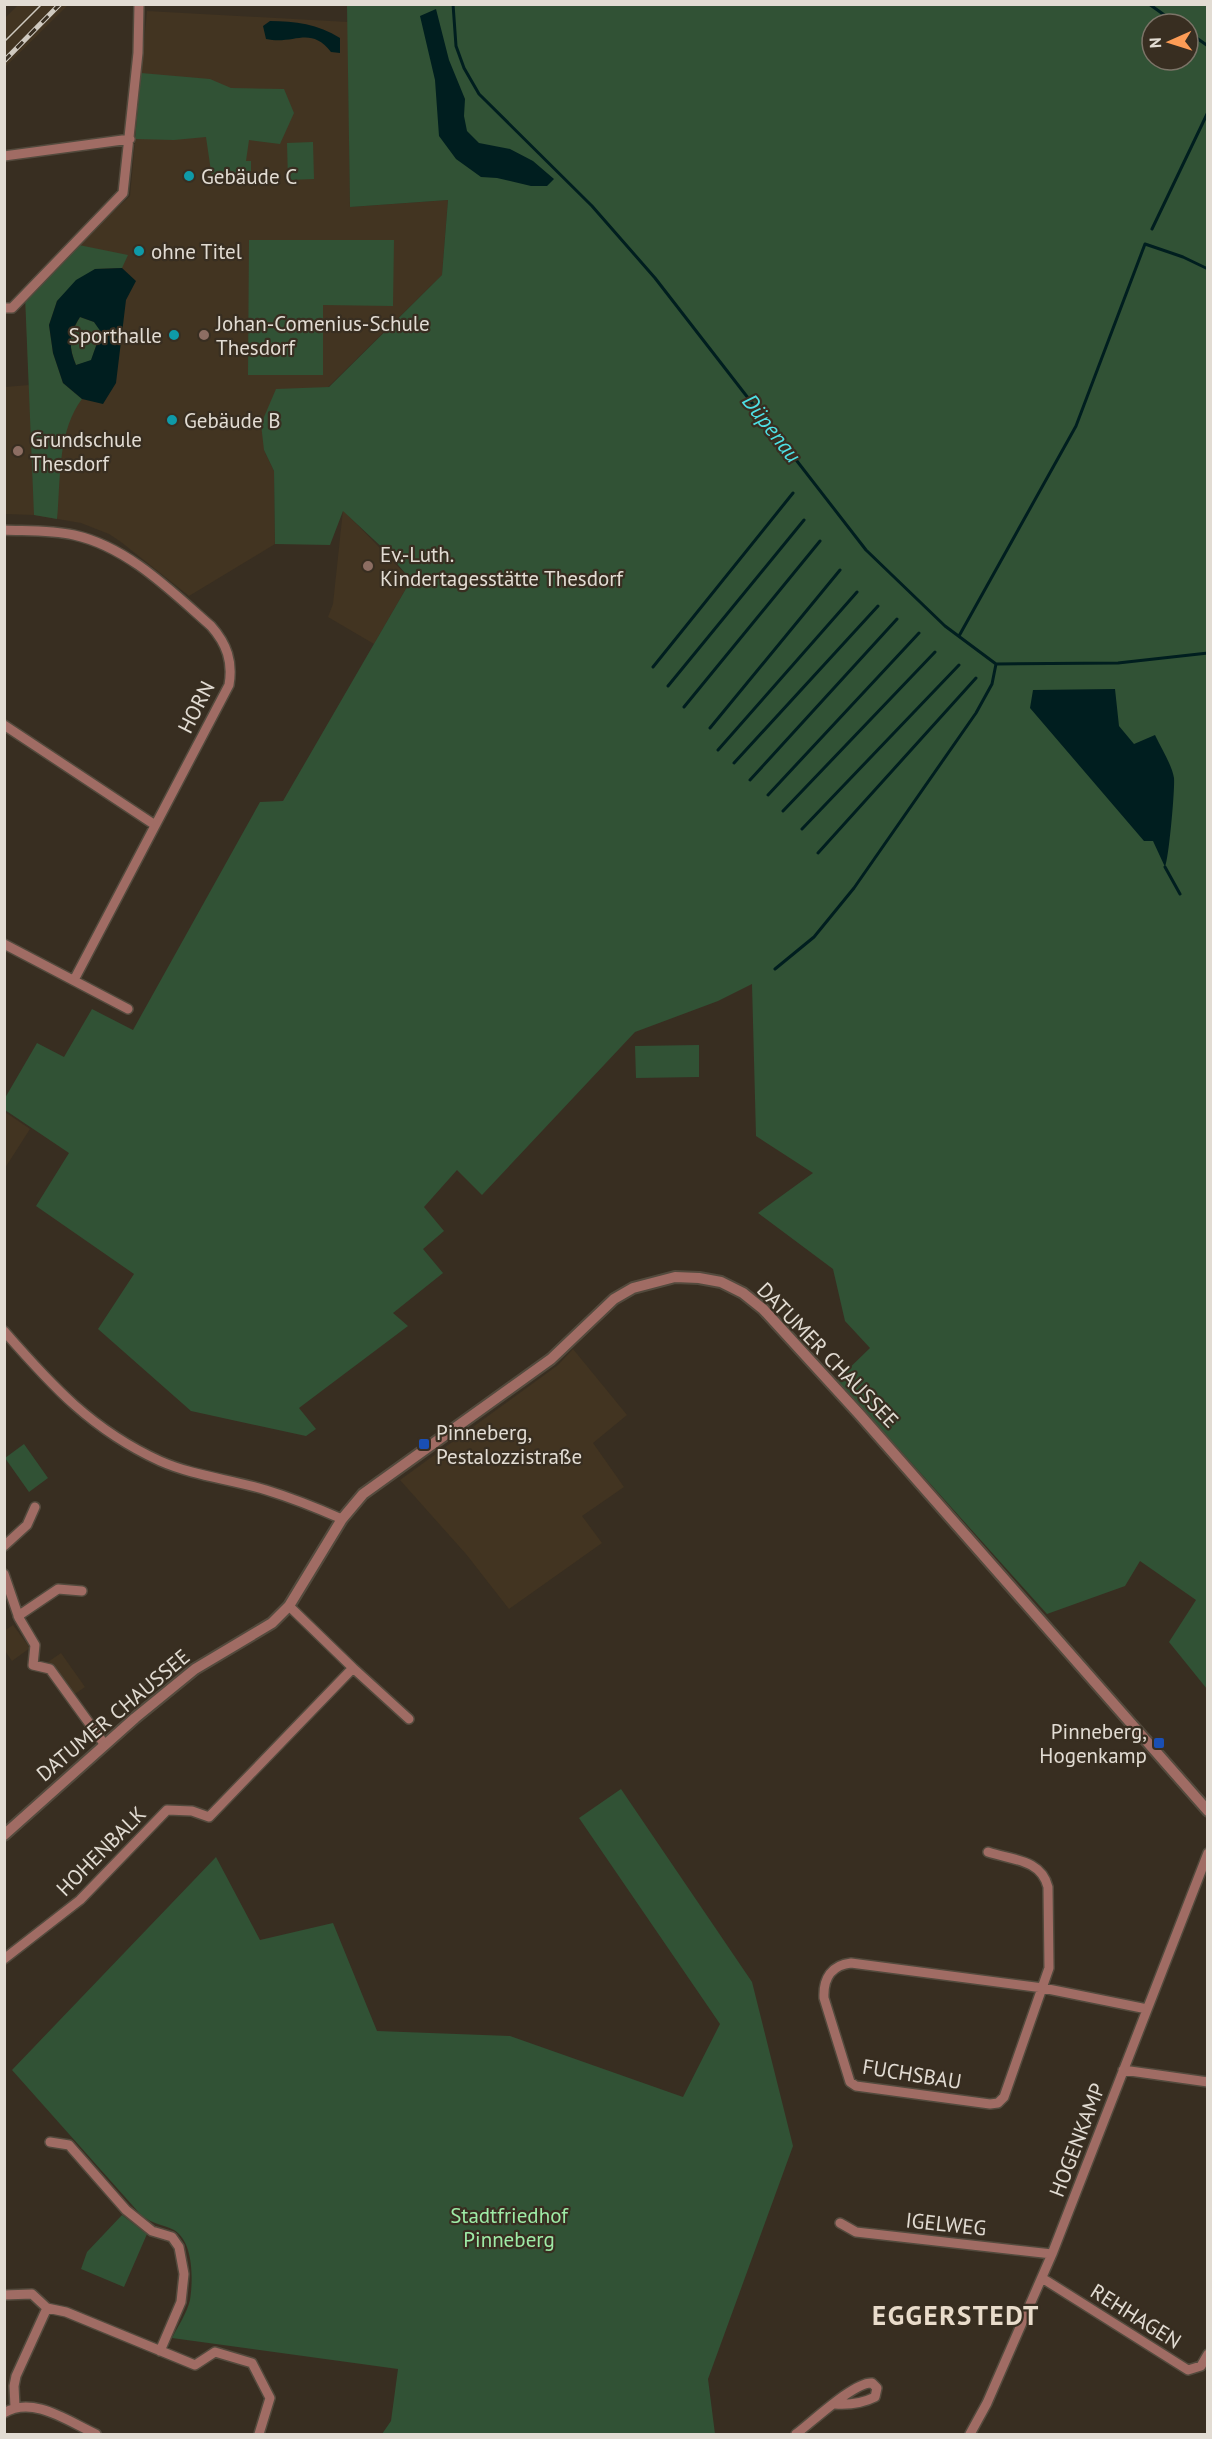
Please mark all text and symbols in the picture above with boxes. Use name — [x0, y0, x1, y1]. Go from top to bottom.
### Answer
north arrow — [1140, 12, 1200, 72]
text: N — [1145, 37, 1165, 49]
place label: Gebäude C — [201, 163, 297, 190]
marker: Gebäude C — [182, 169, 196, 183]
place label: ohne Titel — [151, 238, 242, 265]
marker: ohne Titel — [132, 244, 146, 258]
place label: Johan-Comenius-Schule Thesdorf — [215, 310, 430, 361]
place label: Sporthalle — [69, 322, 162, 349]
marker: Sporthalle — [167, 328, 181, 342]
marker: Johan-Comenius-Schule Thesdorf — [197, 328, 211, 342]
water label: Düpenau — [736, 388, 808, 468]
place label: Gebäude B — [184, 407, 280, 434]
marker: Gebäude B — [165, 413, 179, 427]
place label: Grundschule Thesdorf — [30, 426, 142, 477]
marker: Grundschule Thesdorf — [11, 444, 25, 458]
place label: Ev.-Luth. Kindertagesstätte Thesdorf — [380, 541, 624, 592]
marker: Ev.-Luth. Kindertagesstätte Thesdorf — [361, 559, 375, 573]
street label: HORN — [171, 676, 221, 738]
street label: DATUMER CHAUSSEE — [751, 1276, 905, 1434]
place label: Pinneberg, Pestalozzistraße — [436, 1419, 582, 1470]
marker: Pinneberg, Pestalozzistraße — [417, 1437, 431, 1451]
street label: DATUMER CHAUSSEE — [31, 1643, 195, 1787]
place label: Pinneberg, Hogenkamp — [1039, 1718, 1147, 1769]
marker: Pinneberg, Hogenkamp — [1152, 1736, 1166, 1750]
street label: HOHENBALK — [50, 1800, 152, 1902]
street label: FUCHSBAU — [860, 2053, 964, 2095]
street label: HOGENKAMP — [1043, 2079, 1111, 2201]
park label: Stadtfriedhof Pinneberg — [450, 2202, 569, 2253]
street label: IGELWEG — [904, 2206, 988, 2242]
street label: REHHAGEN — [1086, 2278, 1186, 2354]
district label: EGGERSTEDT — [872, 2298, 1040, 2332]

